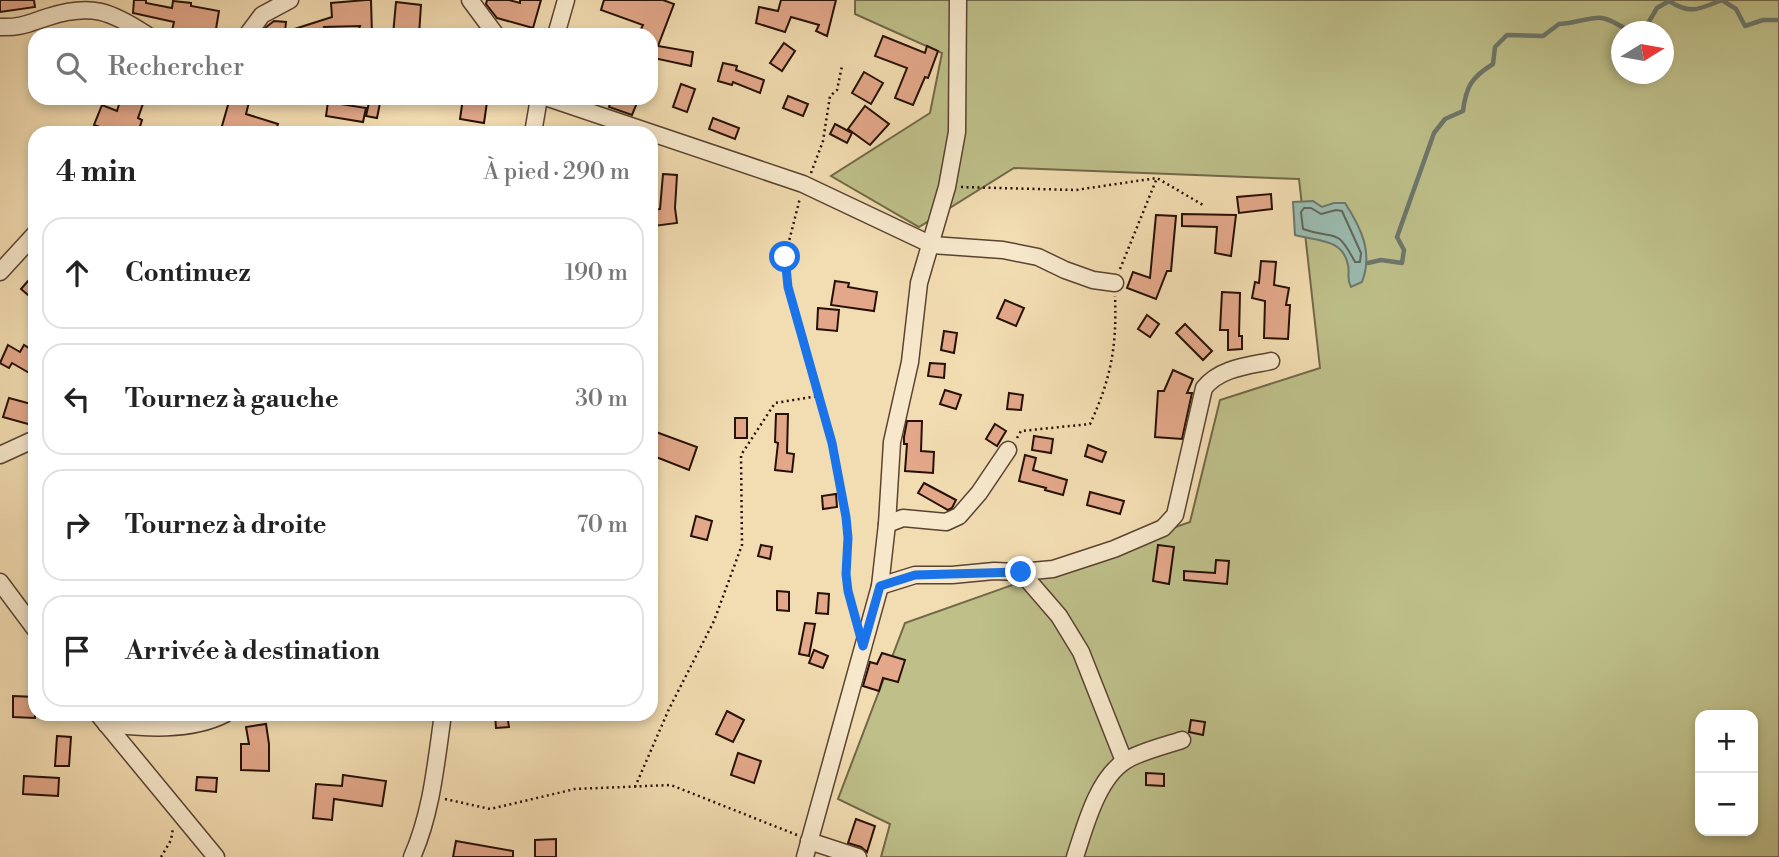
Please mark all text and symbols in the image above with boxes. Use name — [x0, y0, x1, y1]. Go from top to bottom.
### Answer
north arrow — [1611, 21, 1674, 84]
search box — [28, 28, 658, 105]
icon: search — [52, 48, 90, 86]
text: Rechercher — [108, 51, 244, 83]
text: 4 min — [56, 153, 136, 191]
text: À pied · 290 m — [483, 158, 630, 186]
route start — [769, 241, 800, 272]
icon: ahead — [58, 254, 96, 292]
text: Continuez — [125, 257, 251, 289]
text: 190 m — [565, 259, 628, 287]
icon: left — [58, 380, 96, 418]
text: Tournez à gauche — [125, 383, 339, 415]
text: 30 m — [575, 385, 628, 413]
icon: right — [58, 506, 96, 544]
text: Tournez à droite — [125, 509, 327, 541]
text: 70 m — [577, 511, 628, 539]
route end — [1005, 556, 1036, 587]
icon: arrive — [58, 632, 96, 670]
text: Arrivée à destination — [125, 635, 380, 667]
map controls — [1695, 710, 1758, 836]
button: + — [1695, 710, 1758, 773]
button: − — [1695, 773, 1758, 836]

